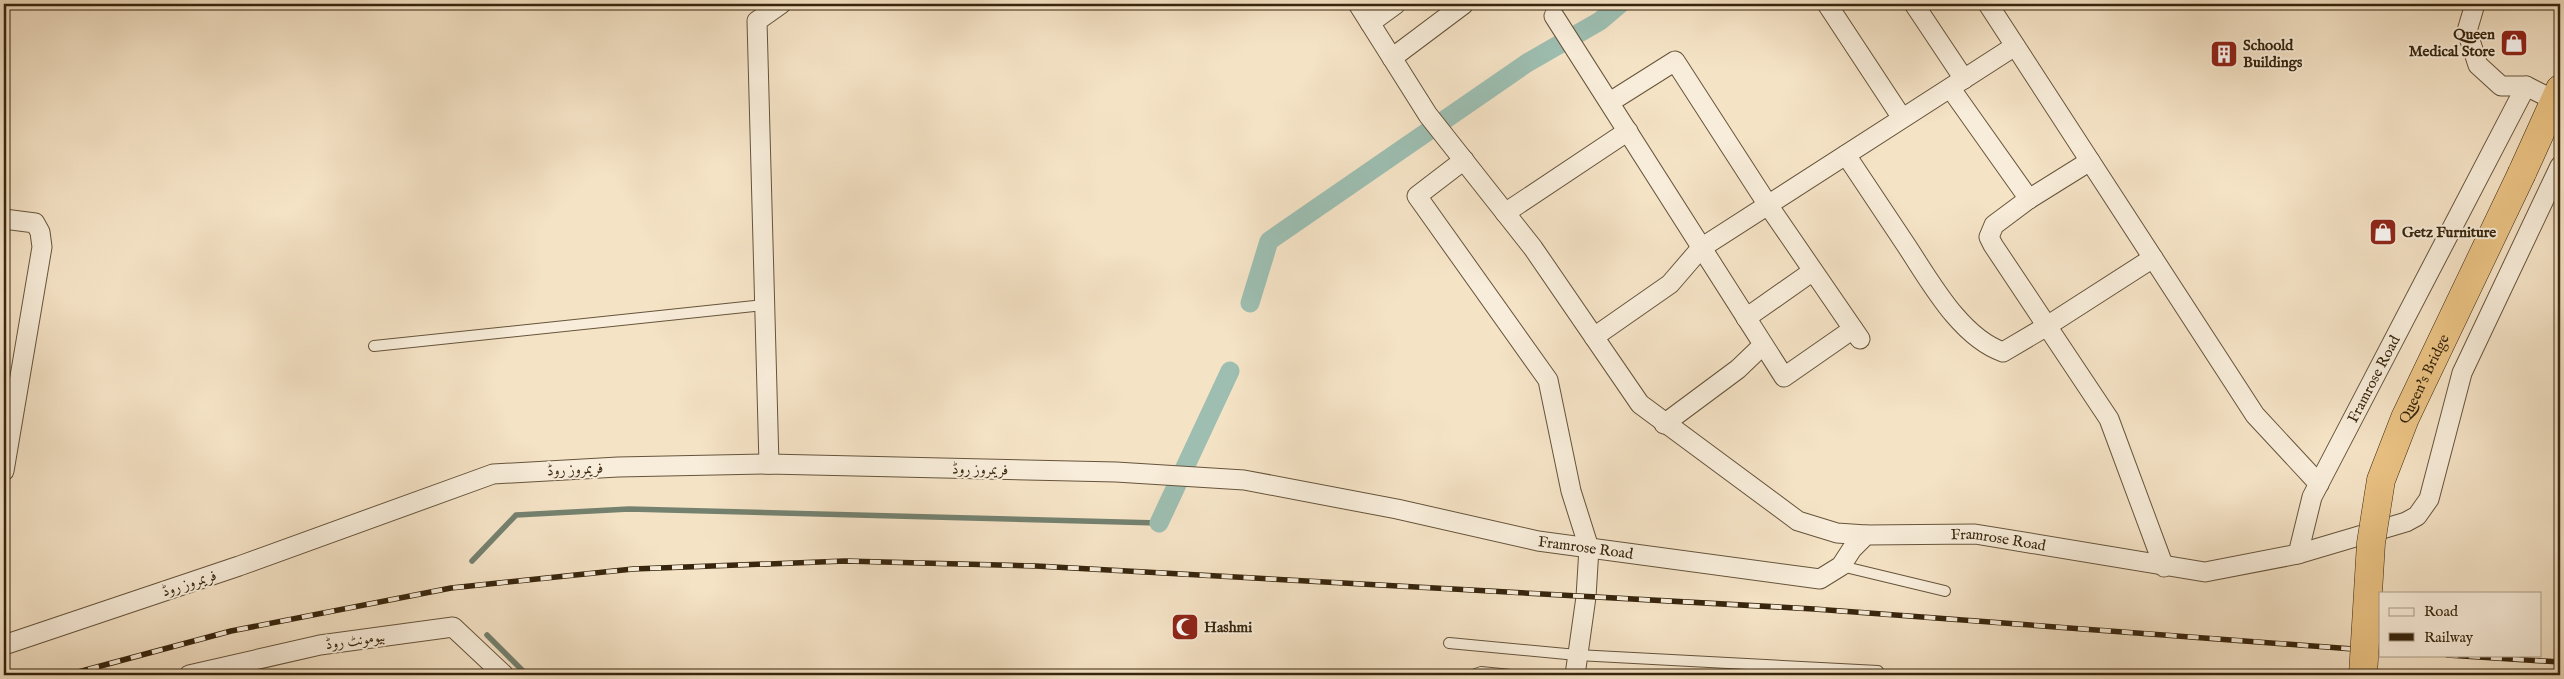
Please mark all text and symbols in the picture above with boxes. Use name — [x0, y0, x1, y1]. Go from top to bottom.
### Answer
place label: Queen Medical Store — [2409, 25, 2495, 61]
shop icon: Queen Medical Store — [2499, 28, 2529, 58]
place label: Schoold Buildings — [2243, 36, 2303, 72]
building icon: Schoold Buildings — [2209, 39, 2239, 69]
shop icon: Getz Furniture — [2368, 217, 2398, 247]
place label: Getz Furniture — [2402, 223, 2496, 242]
street label: Framrose Road — [2343, 331, 2405, 426]
street label: Queen's Bridge — [2395, 331, 2454, 427]
street label: فریمروز روڈ — [546, 459, 604, 480]
street label: فریمروز روڈ — [952, 460, 1008, 479]
street label: Framrose Road — [1951, 525, 2048, 556]
street label: Framrose Road — [1537, 532, 1635, 564]
street label: فریمروز روڈ — [159, 566, 219, 601]
legend — [2379, 592, 2542, 656]
text: Road — [2424, 602, 2459, 621]
mosque icon: Hashmi — [1170, 612, 1200, 642]
place label: Hashmi — [1204, 618, 1252, 637]
street label: بیومونٹ روڈ — [324, 627, 386, 654]
text: Railway — [2424, 628, 2474, 647]

